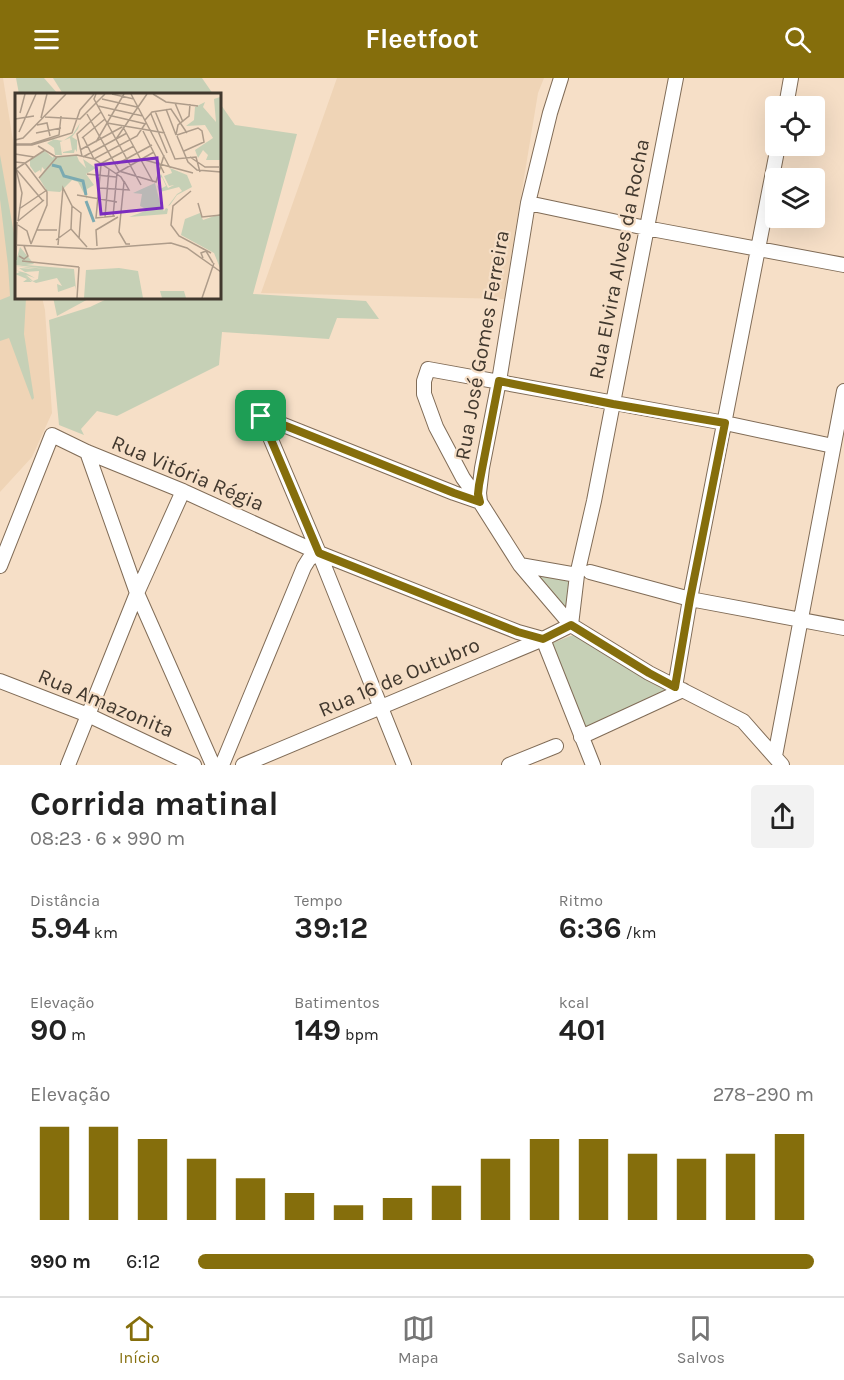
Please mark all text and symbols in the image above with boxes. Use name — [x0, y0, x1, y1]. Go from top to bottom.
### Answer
icon: menu — [30, 23, 63, 56]
text: Fleetfoot — [365, 23, 479, 55]
icon: search — [781, 23, 814, 56]
inset map — [15, 93, 220, 298]
map controls — [765, 96, 825, 228]
button: locate — [765, 96, 825, 156]
street label: Rua Elvira Alves da Rocha — [584, 137, 654, 381]
button: layers — [765, 168, 825, 228]
street label: Rua José Gomes Ferreira — [450, 228, 514, 462]
pin — [235, 390, 286, 441]
icon: arrive — [244, 399, 277, 432]
street label: Rua Vitória Régia — [108, 430, 268, 516]
street label: Rua 16 de Outubro — [315, 632, 483, 722]
street label: Rua Amazonita — [34, 664, 178, 742]
text: Corrida matinal — [30, 785, 279, 823]
button: share — [751, 785, 814, 848]
text: 08:23 · 6 × 990 m — [30, 827, 185, 850]
text: Distância — [30, 891, 100, 910]
text: Tempo — [294, 891, 342, 910]
text: Ritmo — [559, 891, 603, 910]
text: 5.94 — [30, 910, 90, 946]
text: 39:12 — [294, 910, 368, 946]
text: 6:36 — [559, 910, 622, 946]
text: km — [90, 923, 118, 942]
text: /km — [622, 923, 657, 942]
text: Elevação — [30, 993, 94, 1012]
text: Batimentos — [294, 993, 380, 1012]
text: kcal — [559, 993, 589, 1012]
text: 90 — [30, 1012, 67, 1048]
text: 149 — [294, 1012, 341, 1048]
text: 401 — [559, 1012, 606, 1048]
text: m — [67, 1025, 86, 1044]
text: bpm — [341, 1025, 379, 1044]
text: Elevação — [30, 1083, 110, 1106]
text: 278–290 m — [713, 1083, 814, 1106]
text: 990 m — [30, 1250, 91, 1273]
text: 6:12 — [126, 1250, 160, 1273]
tab: Início — [119, 1312, 160, 1367]
tab: Mapa — [398, 1312, 439, 1367]
tab: Salvos — [677, 1312, 725, 1367]

